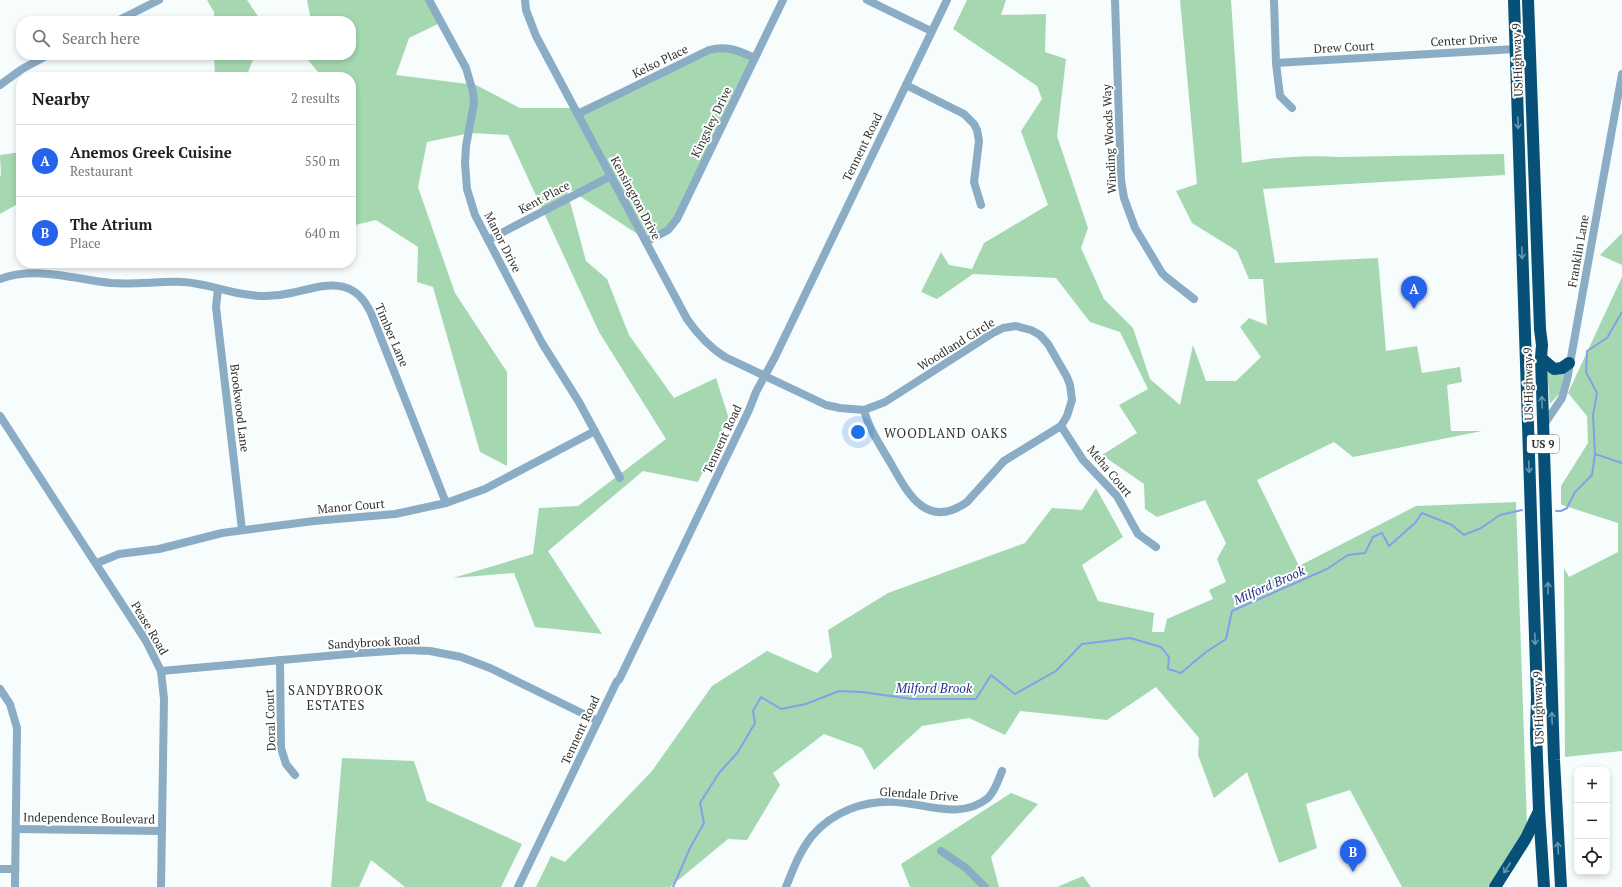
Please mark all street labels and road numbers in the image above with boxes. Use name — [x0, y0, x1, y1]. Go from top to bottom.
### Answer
street label: US Highway 9 — [1508, 23, 1526, 97]
street label: Center Drive — [1430, 31, 1498, 49]
street label: Drew Court — [1313, 38, 1375, 56]
street label: Kelso Place — [630, 41, 690, 81]
street label: Winding Woods Way — [1099, 83, 1119, 194]
street label: Kingsley Drive — [687, 84, 735, 160]
street label: Tennent Road — [839, 110, 885, 184]
street label: Kensington Drive — [608, 154, 664, 242]
street label: Kent Place — [516, 177, 572, 217]
street label: Manor Drive — [481, 209, 525, 275]
street label: Franklin Lane — [1564, 213, 1592, 289]
street label: Timber Lane — [372, 301, 412, 369]
street label: Woodland Circle — [915, 314, 997, 374]
street label: US Highway 9 — [1520, 347, 1536, 421]
street label: Brookwood Lane — [227, 363, 253, 453]
street label: Tennent Road — [700, 402, 745, 476]
road number: US 9 — [1527, 435, 1559, 453]
street label: Meha Court — [1084, 442, 1136, 500]
street label: Manor Court — [317, 496, 386, 516]
street label: Pease Road — [128, 599, 172, 658]
street label: Sandybrook Road — [327, 632, 421, 652]
street label: US Highway 9 — [1529, 671, 1547, 745]
street label: Doral Court — [261, 688, 279, 751]
street label: Tennent Road — [558, 693, 603, 767]
street label: Glendale Drive — [879, 784, 959, 804]
street label: Independence Boulevard — [23, 809, 155, 827]

